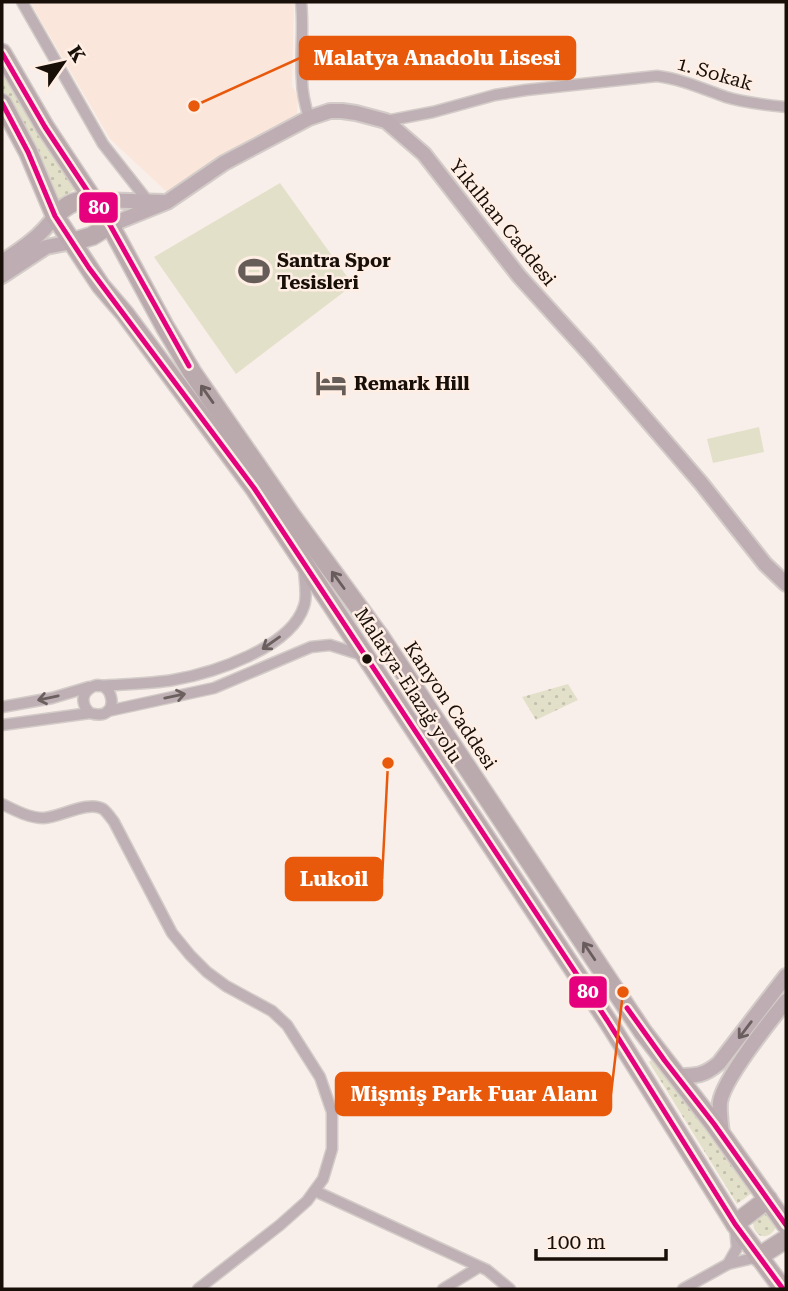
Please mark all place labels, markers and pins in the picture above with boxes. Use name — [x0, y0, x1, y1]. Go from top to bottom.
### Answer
callout: Malatya Anadolu Lisesi — [300, 37, 575, 79]
place label: Santra Spor Tesisleri — [277, 249, 391, 294]
sports icon: Santra Spor Tesisleri — [237, 254, 271, 288]
hotel icon: Remark Hill — [314, 366, 348, 400]
place label: Remark Hill — [354, 372, 469, 395]
unlabelled marker — [360, 652, 374, 666]
callout: Lukoil — [286, 858, 382, 900]
callout: Mişmiş Park Fuar Alanı — [336, 1073, 611, 1115]

